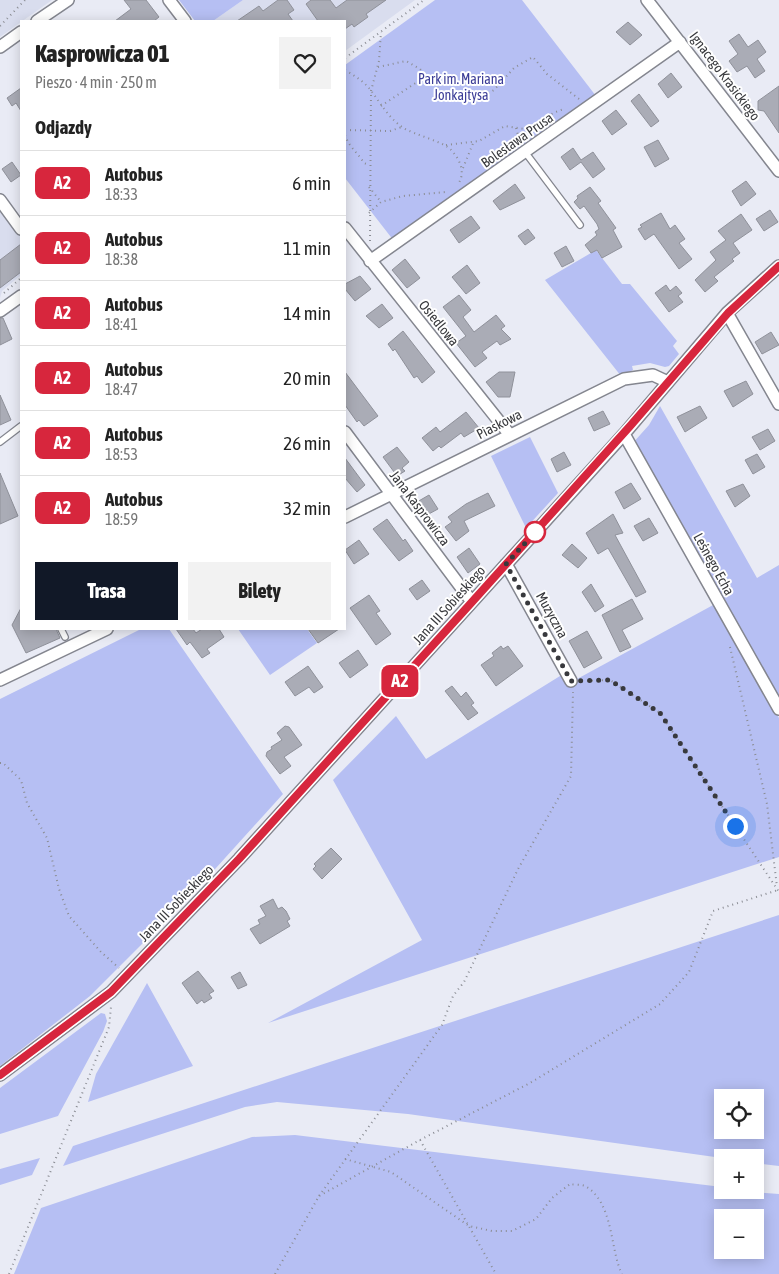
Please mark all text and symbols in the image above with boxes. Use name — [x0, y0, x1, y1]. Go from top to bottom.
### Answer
street label: Ignacego Krasickiego — [686, 29, 764, 123]
button: heart — [279, 37, 331, 89]
text: Kasprowicza 01 — [35, 40, 170, 67]
park label: Park im. Mariana Jonkajtysa — [418, 71, 504, 103]
text: Pieszo · 4 min · 250 m — [35, 73, 157, 91]
street label: Bolesława Prusa — [478, 109, 556, 171]
text: Odjazdy — [35, 116, 92, 138]
text: Autobus — [105, 163, 163, 185]
text: A2 — [54, 172, 71, 193]
text: 6 min — [292, 172, 331, 194]
text: 18:33 — [105, 185, 138, 203]
text: Autobus — [105, 228, 163, 250]
text: A2 — [54, 237, 71, 258]
text: 11 min — [283, 237, 331, 259]
text: 18:38 — [105, 250, 138, 268]
text: Autobus — [105, 293, 163, 315]
street label: Osiedlowa — [416, 297, 462, 349]
text: A2 — [54, 302, 71, 323]
text: 14 min — [283, 302, 331, 324]
text: 18:41 — [105, 315, 138, 333]
text: Autobus — [105, 358, 163, 380]
text: A2 — [54, 367, 71, 388]
text: 20 min — [283, 367, 331, 389]
text: 18:47 — [105, 380, 138, 398]
street label: Piaskowa — [474, 406, 524, 442]
text: Autobus — [105, 423, 163, 445]
text: A2 — [54, 432, 71, 453]
text: 26 min — [283, 432, 331, 454]
text: 18:53 — [105, 445, 138, 463]
street label: Jana Kasprowicza — [387, 467, 453, 549]
text: Autobus — [105, 488, 163, 510]
text: A2 — [54, 497, 71, 518]
text: 32 min — [283, 497, 331, 519]
text: 18:59 — [105, 510, 138, 528]
unlabelled marker — [524, 521, 546, 543]
street label: Leśnego Echa — [690, 530, 738, 598]
button: Trasa — [35, 562, 178, 620]
button: Bilety — [188, 562, 331, 620]
street label: Jana III Sobieskiego — [410, 562, 488, 648]
street label: Muzyczna — [533, 589, 571, 641]
line badge: A2 — [378, 665, 422, 697]
text: A2 — [391, 670, 409, 691]
your location — [723, 814, 748, 839]
street label: Jana III Sobieskiego — [135, 861, 217, 945]
map controls — [714, 1089, 764, 1259]
button: locate — [714, 1089, 764, 1139]
button: + — [714, 1149, 764, 1199]
button: − — [714, 1209, 764, 1259]

